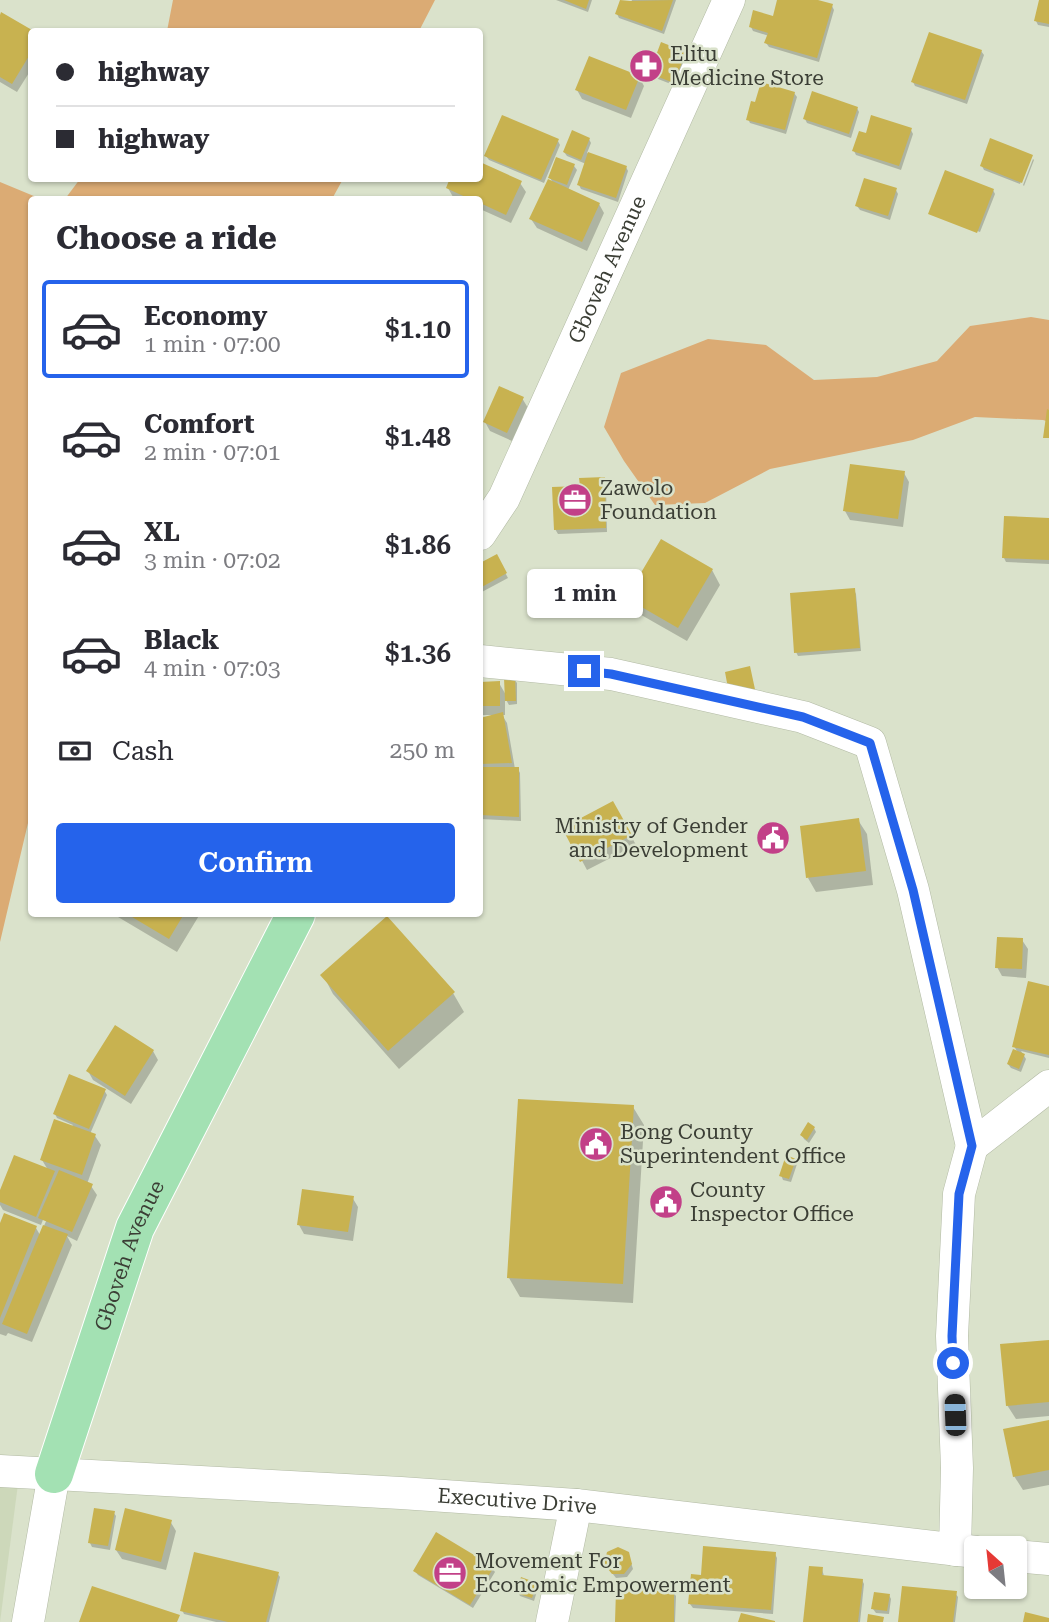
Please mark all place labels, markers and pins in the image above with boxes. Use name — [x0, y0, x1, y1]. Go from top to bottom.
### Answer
place label: Elitu Medicine Store — [670, 42, 824, 90]
pharmacy icon: Elitu Medicine Store — [627, 47, 665, 85]
place label: Zawolo Foundation — [600, 476, 717, 524]
office icon: Zawolo Foundation — [556, 481, 594, 519]
place label: Ministry of Gender and Development — [555, 814, 748, 862]
public building icon: Ministry of Gender and Development — [754, 819, 792, 857]
place label: Bong County Superintendent Office — [620, 1120, 846, 1168]
public building icon: Bong County Superintendent Office — [577, 1125, 615, 1163]
place label: County Inspector Office — [690, 1178, 854, 1226]
public building icon: County Inspector Office — [647, 1183, 685, 1221]
place label: Movement For Economic Empowerment — [475, 1549, 731, 1597]
office icon: Movement For Economic Empowerment — [431, 1554, 469, 1592]

